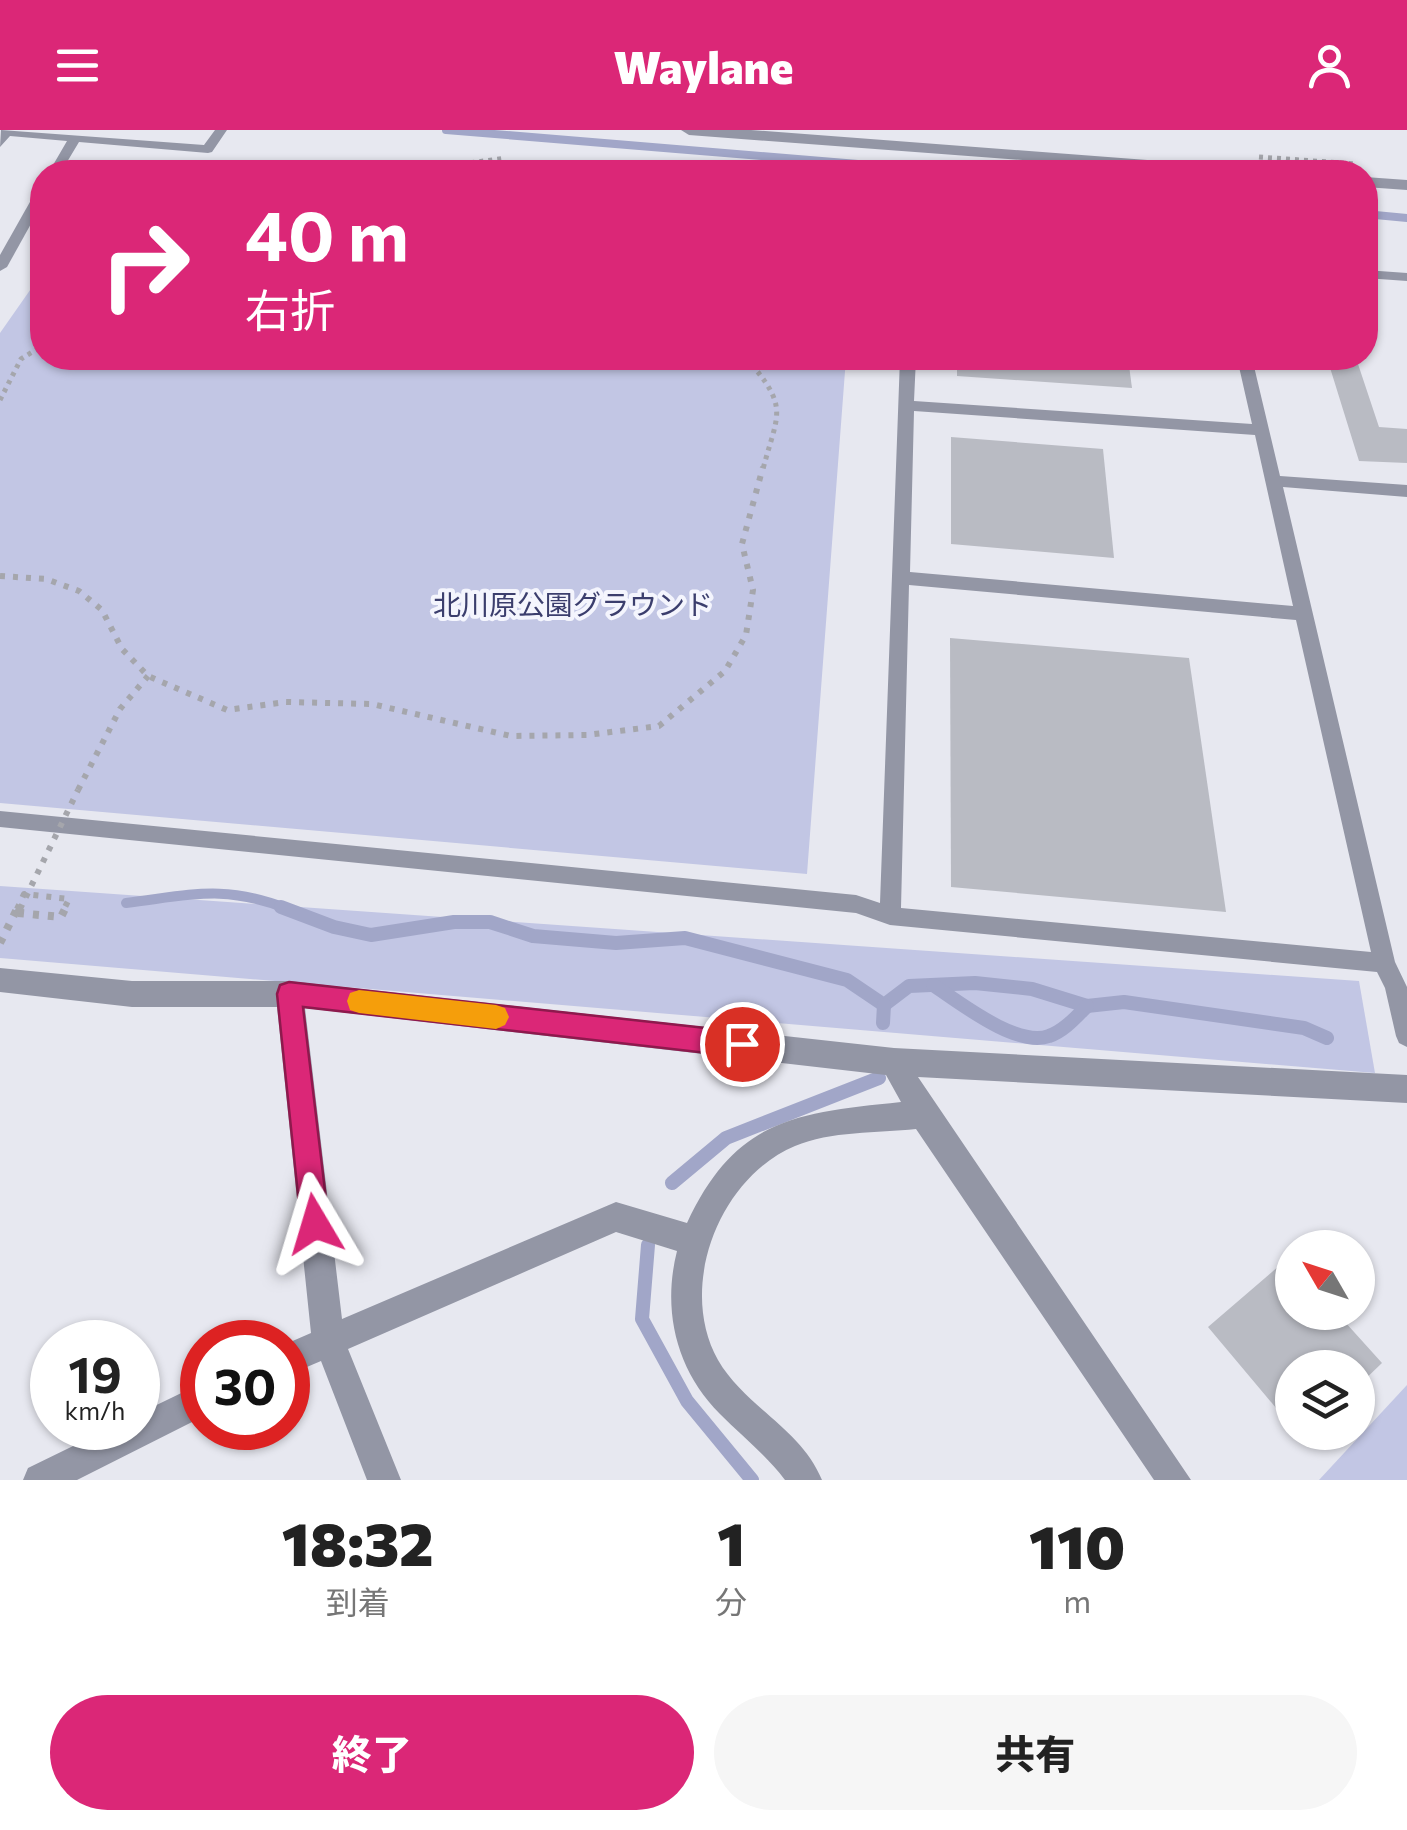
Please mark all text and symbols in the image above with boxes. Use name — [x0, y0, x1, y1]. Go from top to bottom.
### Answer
icon: menu — [50, 38, 105, 93]
text: Waylane — [614, 38, 793, 93]
icon: person — [1302, 38, 1357, 93]
text: 40 m — [245, 190, 409, 275]
icon: right — [80, 200, 210, 330]
text: 右折 — [245, 281, 335, 336]
park label: 北川原公園グラウンド — [433, 587, 713, 621]
pin — [700, 1002, 785, 1087]
icon: arrive — [715, 1017, 770, 1072]
position arrow — [263, 1172, 367, 1276]
north arrow — [1275, 1230, 1375, 1330]
map controls — [1275, 1230, 1375, 1450]
speed limit sign: 30 — [180, 1320, 310, 1450]
text: 19 — [68, 1342, 122, 1403]
button: layers — [1275, 1350, 1375, 1450]
text: km/h — [65, 1395, 125, 1425]
text: 18:32 — [282, 1505, 434, 1578]
text: 1 — [717, 1505, 745, 1578]
text: 110 — [1029, 1508, 1125, 1581]
text: m — [1063, 1580, 1091, 1620]
text: 到着 — [326, 1581, 390, 1621]
text: 分 — [715, 1581, 747, 1621]
button: 終了 — [50, 1695, 694, 1810]
button: 共有 — [714, 1695, 1357, 1810]

